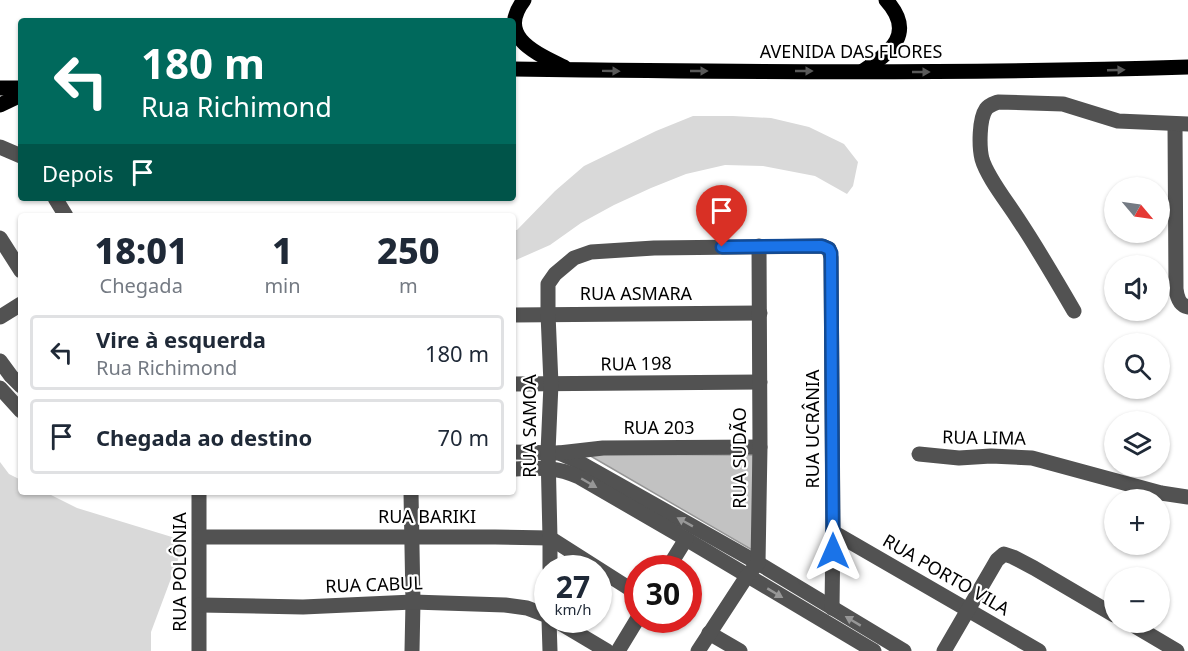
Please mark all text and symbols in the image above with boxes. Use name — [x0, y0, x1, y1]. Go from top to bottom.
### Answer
text: 180 m — [141, 34, 265, 91]
street label: AVENIDA DAS FLORES — [760, 39, 942, 63]
icon: left — [42, 42, 120, 120]
one-way arrow — [1107, 65, 1126, 74]
one-way arrow — [602, 66, 621, 76]
one-way arrow — [690, 66, 709, 76]
one-way arrow — [795, 66, 814, 76]
one-way arrow — [912, 67, 931, 76]
text: Rua Richimond — [141, 88, 332, 125]
icon: arrive — [126, 156, 159, 189]
text: Depois — [42, 158, 114, 188]
north arrow — [1104, 177, 1170, 243]
map controls — [1104, 177, 1170, 633]
pin — [696, 185, 747, 247]
icon: arrive — [705, 194, 738, 227]
text: 18:01 — [94, 226, 188, 275]
text: 1 — [272, 226, 293, 275]
text: 250 — [377, 226, 440, 275]
button: sound — [1104, 255, 1170, 321]
text: Chegada — [100, 272, 183, 299]
text: min — [264, 272, 301, 299]
text: m — [399, 272, 418, 299]
street label: RUA ASMARA — [580, 281, 693, 305]
text: Vire à esquerda — [96, 324, 266, 354]
button: search — [1104, 333, 1170, 399]
icon: left — [45, 336, 78, 369]
text: 180 m — [425, 338, 489, 368]
street label: RUA 198 — [600, 350, 672, 376]
text: Rua Richimond — [96, 354, 237, 381]
street label: RUA UCRÂNIA — [800, 369, 824, 488]
street label: RUA SAMOA — [517, 374, 541, 478]
street label: RUA SUDÃO — [727, 407, 751, 509]
button: layers — [1104, 411, 1170, 477]
street label: RUA 203 — [623, 415, 695, 439]
icon: arrive — [45, 420, 78, 453]
text: Chegada ao destino — [96, 422, 312, 452]
text: 70 m — [438, 422, 489, 452]
street label: RUA LIMA — [942, 424, 1027, 450]
one-way arrow — [581, 478, 597, 489]
button: + — [1104, 489, 1170, 555]
street label: RUA BARIKI — [378, 504, 476, 528]
street label: RUA POLÔNIA — [167, 512, 191, 632]
one-way arrow — [676, 517, 693, 527]
position arrow — [801, 519, 865, 583]
street label: RUA PORTO VILA — [879, 528, 1015, 620]
speed limit sign: 30 — [624, 555, 702, 633]
text: 27 — [556, 566, 590, 607]
button: − — [1104, 567, 1170, 633]
street label: RUA CABUL — [325, 570, 423, 598]
one-way arrow — [767, 587, 783, 598]
text: km/h — [555, 599, 591, 619]
one-way arrow — [844, 616, 861, 626]

